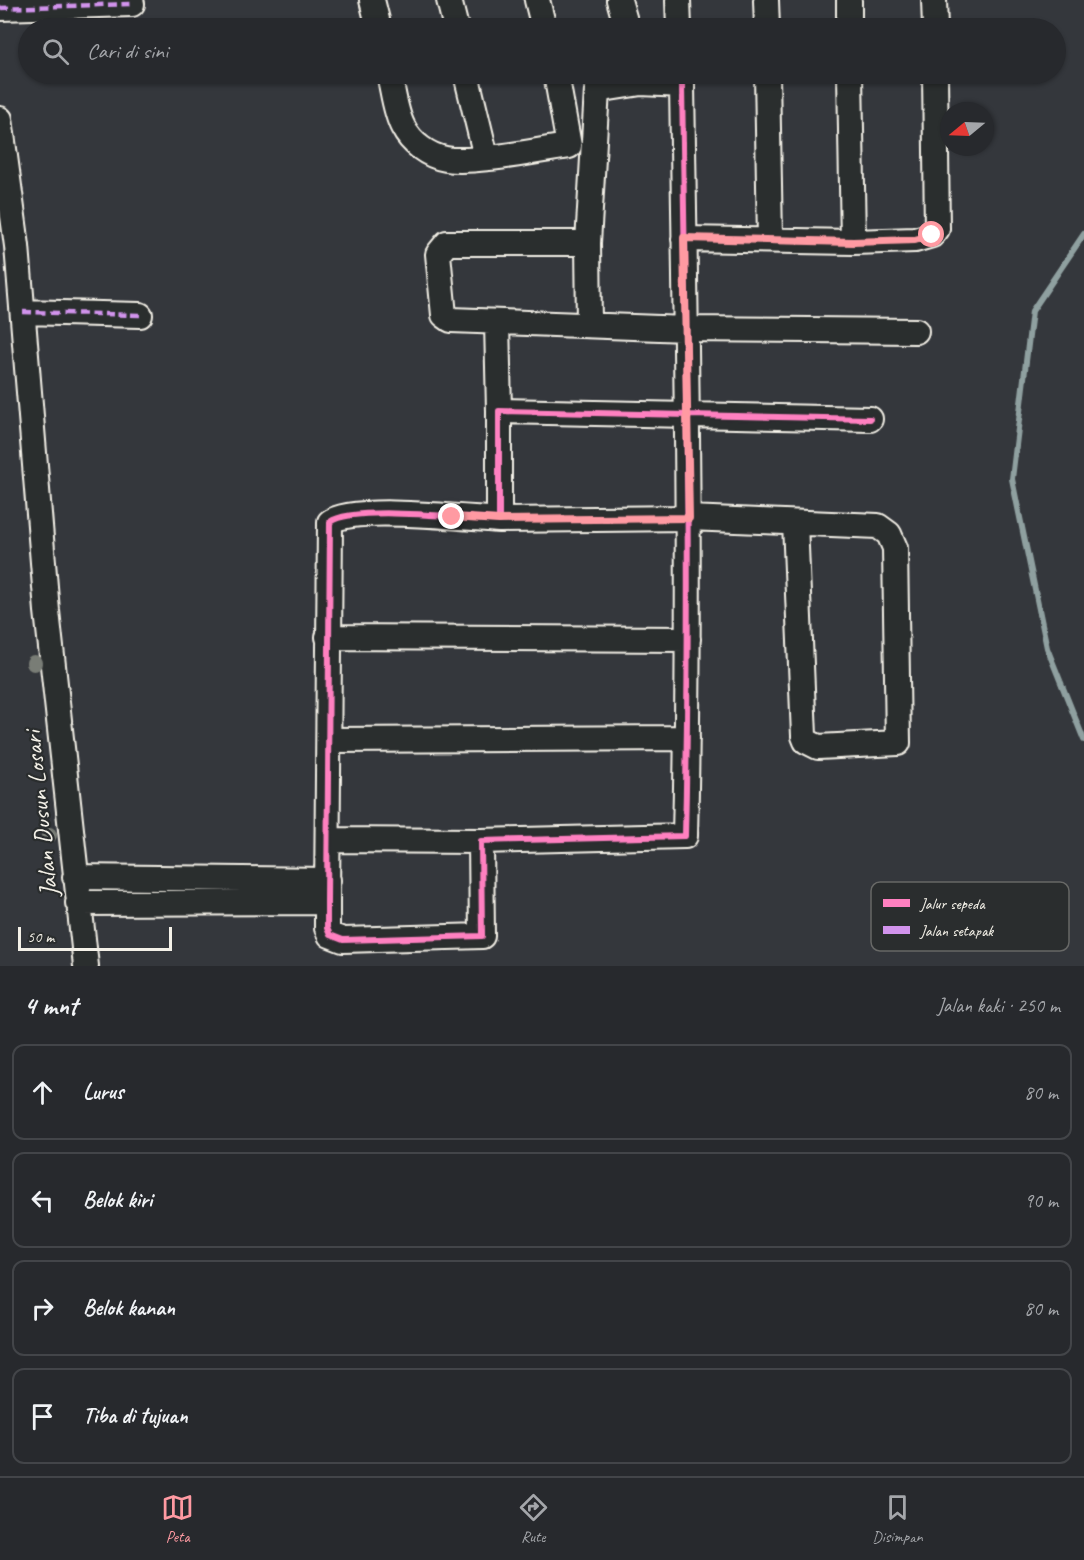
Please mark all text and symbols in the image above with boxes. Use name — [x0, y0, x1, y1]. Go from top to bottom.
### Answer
search box — [18, 18, 1066, 84]
icon: search — [39, 35, 72, 68]
text: Cari di sini — [87, 37, 168, 65]
north arrow — [940, 102, 994, 156]
route start — [918, 221, 944, 247]
route end — [438, 503, 464, 529]
street label: Jalan Dusun Losari — [15, 726, 66, 901]
legend — [871, 882, 1069, 951]
text: Jalur sepeda — [919, 894, 986, 914]
text: Jalan setapak — [919, 921, 994, 941]
scale bar — [18, 924, 172, 952]
text: 50 m — [27, 927, 54, 947]
text: 4 mnt — [24, 989, 77, 1022]
text: Jalan kaki · 250 m — [937, 993, 1060, 1018]
icon: ahead — [26, 1076, 59, 1109]
text: Lurus — [83, 1078, 123, 1106]
text: 80 m — [1024, 1080, 1058, 1105]
icon: left — [26, 1184, 59, 1217]
text: Belok kiri — [83, 1186, 152, 1214]
text: 90 m — [1024, 1188, 1058, 1213]
icon: right — [26, 1292, 59, 1325]
text: Belok kanan — [83, 1294, 175, 1322]
text: 80 m — [1024, 1296, 1058, 1321]
icon: arrive — [26, 1400, 59, 1433]
text: Tiba di tujuan — [83, 1402, 188, 1430]
tab: Peta — [161, 1491, 194, 1547]
tab: Rute — [517, 1491, 550, 1547]
tab: Disimpan — [872, 1491, 923, 1547]

